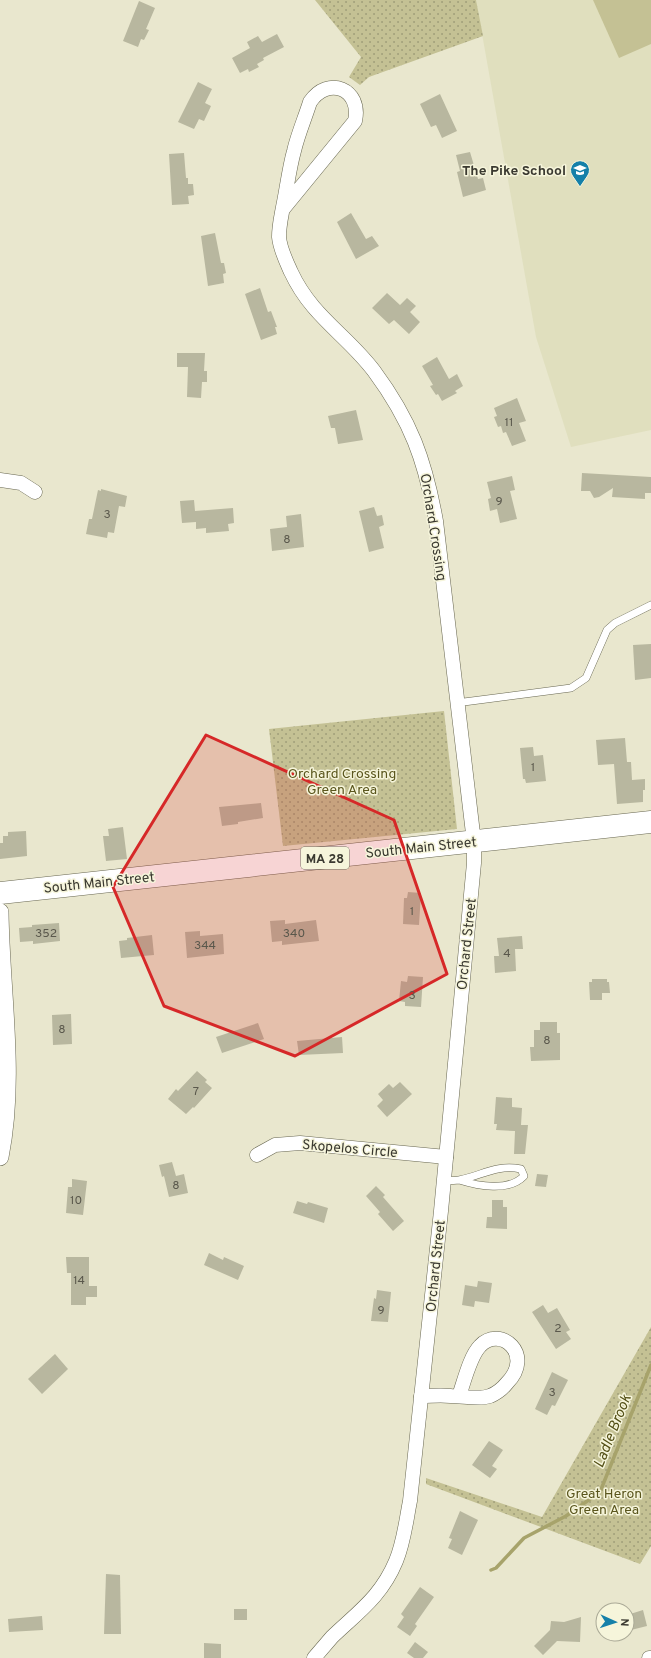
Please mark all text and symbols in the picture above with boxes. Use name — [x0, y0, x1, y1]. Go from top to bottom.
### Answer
school or university icon: The Pike School — [569, 159, 591, 187]
place label: The Pike School — [462, 163, 566, 180]
house number: 11 — [505, 415, 513, 431]
street label: Orchard Crossing — [416, 472, 449, 582]
house number: 9 — [495, 494, 503, 510]
house number: 3 — [103, 507, 111, 523]
house number: 8 — [283, 532, 291, 548]
house number: 1 — [531, 760, 535, 776]
park label: Orchard Crossing Green Area — [288, 766, 396, 799]
street label: South Main Street — [365, 834, 477, 863]
road number: MA 28 — [301, 847, 349, 869]
street label: South Main Street — [43, 869, 155, 898]
street label: Orchard Street — [454, 897, 481, 991]
house number: 1 — [410, 904, 414, 920]
house number: 352 — [35, 926, 57, 942]
house number: 340 — [283, 926, 305, 942]
house number: 344 — [194, 938, 216, 954]
house number: 4 — [503, 946, 511, 962]
house number: 3 — [408, 988, 416, 1004]
house number: 8 — [58, 1022, 66, 1038]
house number: 8 — [543, 1033, 551, 1049]
house number: 7 — [193, 1084, 199, 1100]
street label: Skopelos Circle — [301, 1137, 398, 1162]
house number: 8 — [172, 1178, 180, 1194]
house number: 10 — [70, 1193, 82, 1209]
street label: Orchard Street — [423, 1219, 450, 1313]
house number: 14 — [73, 1273, 85, 1289]
house number: 9 — [377, 1303, 385, 1319]
house number: 2 — [554, 1321, 562, 1337]
house number: 3 — [548, 1385, 556, 1401]
water label: Ladle Brook — [590, 1392, 637, 1471]
park label: Great Heron Green Area — [566, 1486, 642, 1519]
north arrow — [595, 1602, 635, 1642]
text: N — [617, 1618, 631, 1627]

